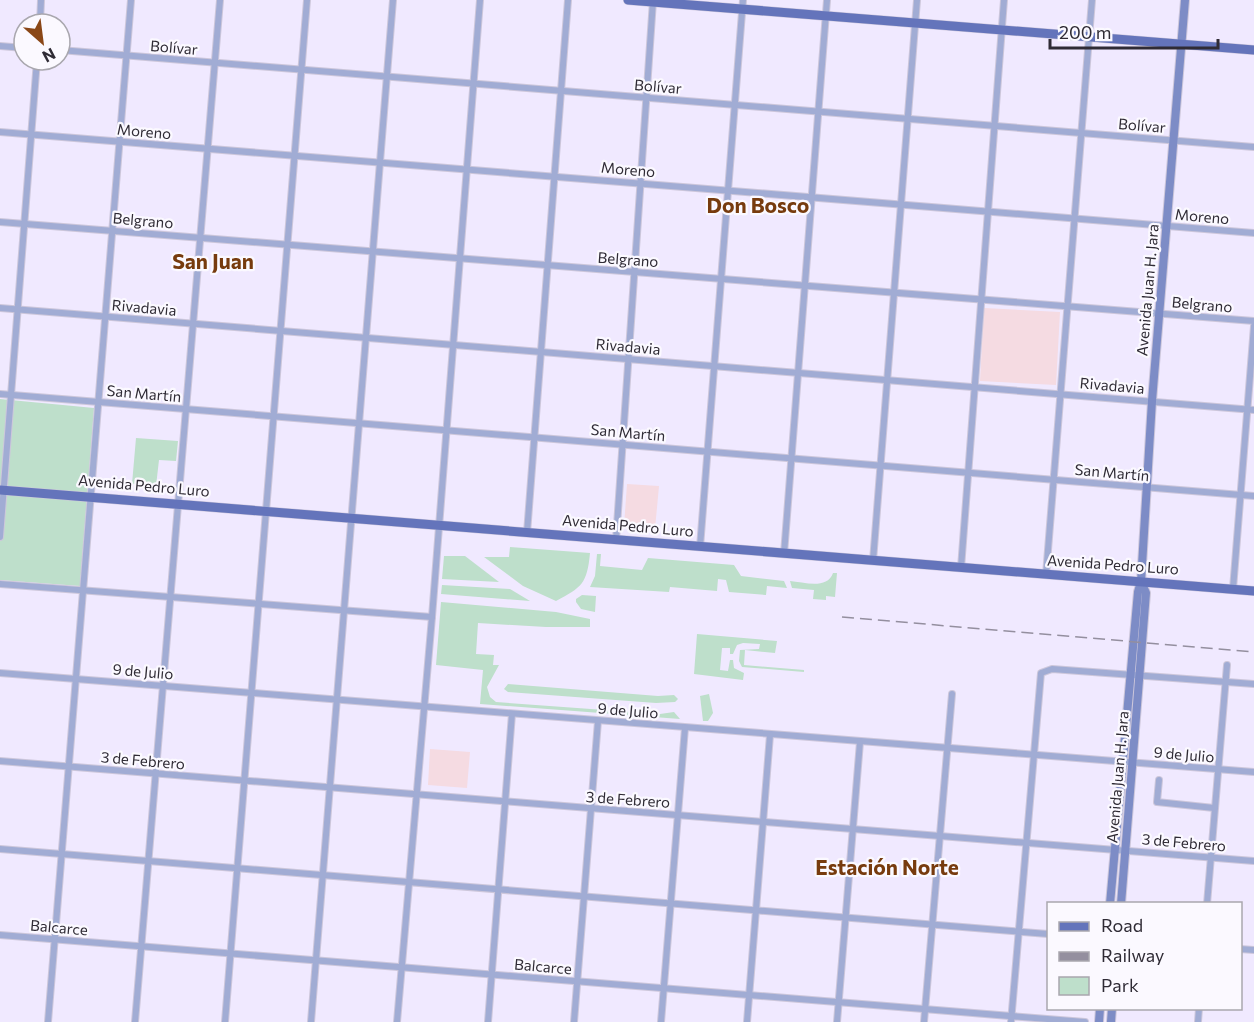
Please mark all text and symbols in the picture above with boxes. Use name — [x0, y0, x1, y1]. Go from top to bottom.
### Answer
north arrow — [12, 12, 72, 72]
scale bar — [1050, 12, 1218, 50]
text: 200 m — [1059, 21, 1112, 43]
street label: Bolívar — [150, 36, 199, 58]
text: N — [40, 44, 59, 67]
street label: Bolívar — [634, 75, 683, 97]
street label: Bolívar — [1118, 114, 1167, 136]
street label: Moreno — [116, 120, 172, 142]
street label: Moreno — [600, 158, 656, 180]
district label: Don Bosco — [707, 192, 809, 217]
street label: Moreno — [1174, 205, 1230, 227]
street label: Belgrano — [112, 208, 174, 232]
street label: Avenida Juan H. Jara — [1132, 223, 1162, 357]
district label: San Juan — [172, 248, 254, 273]
street label: Belgrano — [597, 248, 659, 270]
street label: Belgrano — [1171, 292, 1233, 316]
street label: Rivadavia — [111, 295, 177, 319]
street label: Rivadavia — [595, 334, 661, 358]
street label: Rivadavia — [1079, 373, 1145, 397]
street label: San Martín — [106, 381, 182, 405]
street label: San Martín — [590, 420, 666, 444]
street label: San Martín — [1074, 460, 1150, 484]
street label: Avenida Pedro Luro — [78, 470, 211, 500]
street label: Avenida Pedro Luro — [562, 510, 695, 540]
street label: Avenida Pedro Luro — [1047, 550, 1180, 578]
street label: 9 de Julio — [112, 659, 174, 683]
street label: 9 de Julio — [597, 698, 659, 722]
street label: Avenida Juan H. Jara — [1102, 710, 1132, 844]
street label: 9 de Julio — [1153, 742, 1215, 766]
street label: 3 de Febrero — [100, 747, 186, 773]
street label: 3 de Febrero — [585, 787, 671, 811]
street label: 3 de Febrero — [1141, 829, 1227, 855]
district label: Estación Norte — [815, 854, 959, 879]
legend — [1047, 902, 1242, 1010]
text: Road — [1101, 914, 1143, 936]
street label: Balcarce — [30, 916, 89, 938]
text: Railway — [1101, 944, 1164, 966]
street label: Balcarce — [514, 955, 573, 977]
text: Park — [1101, 974, 1139, 996]

